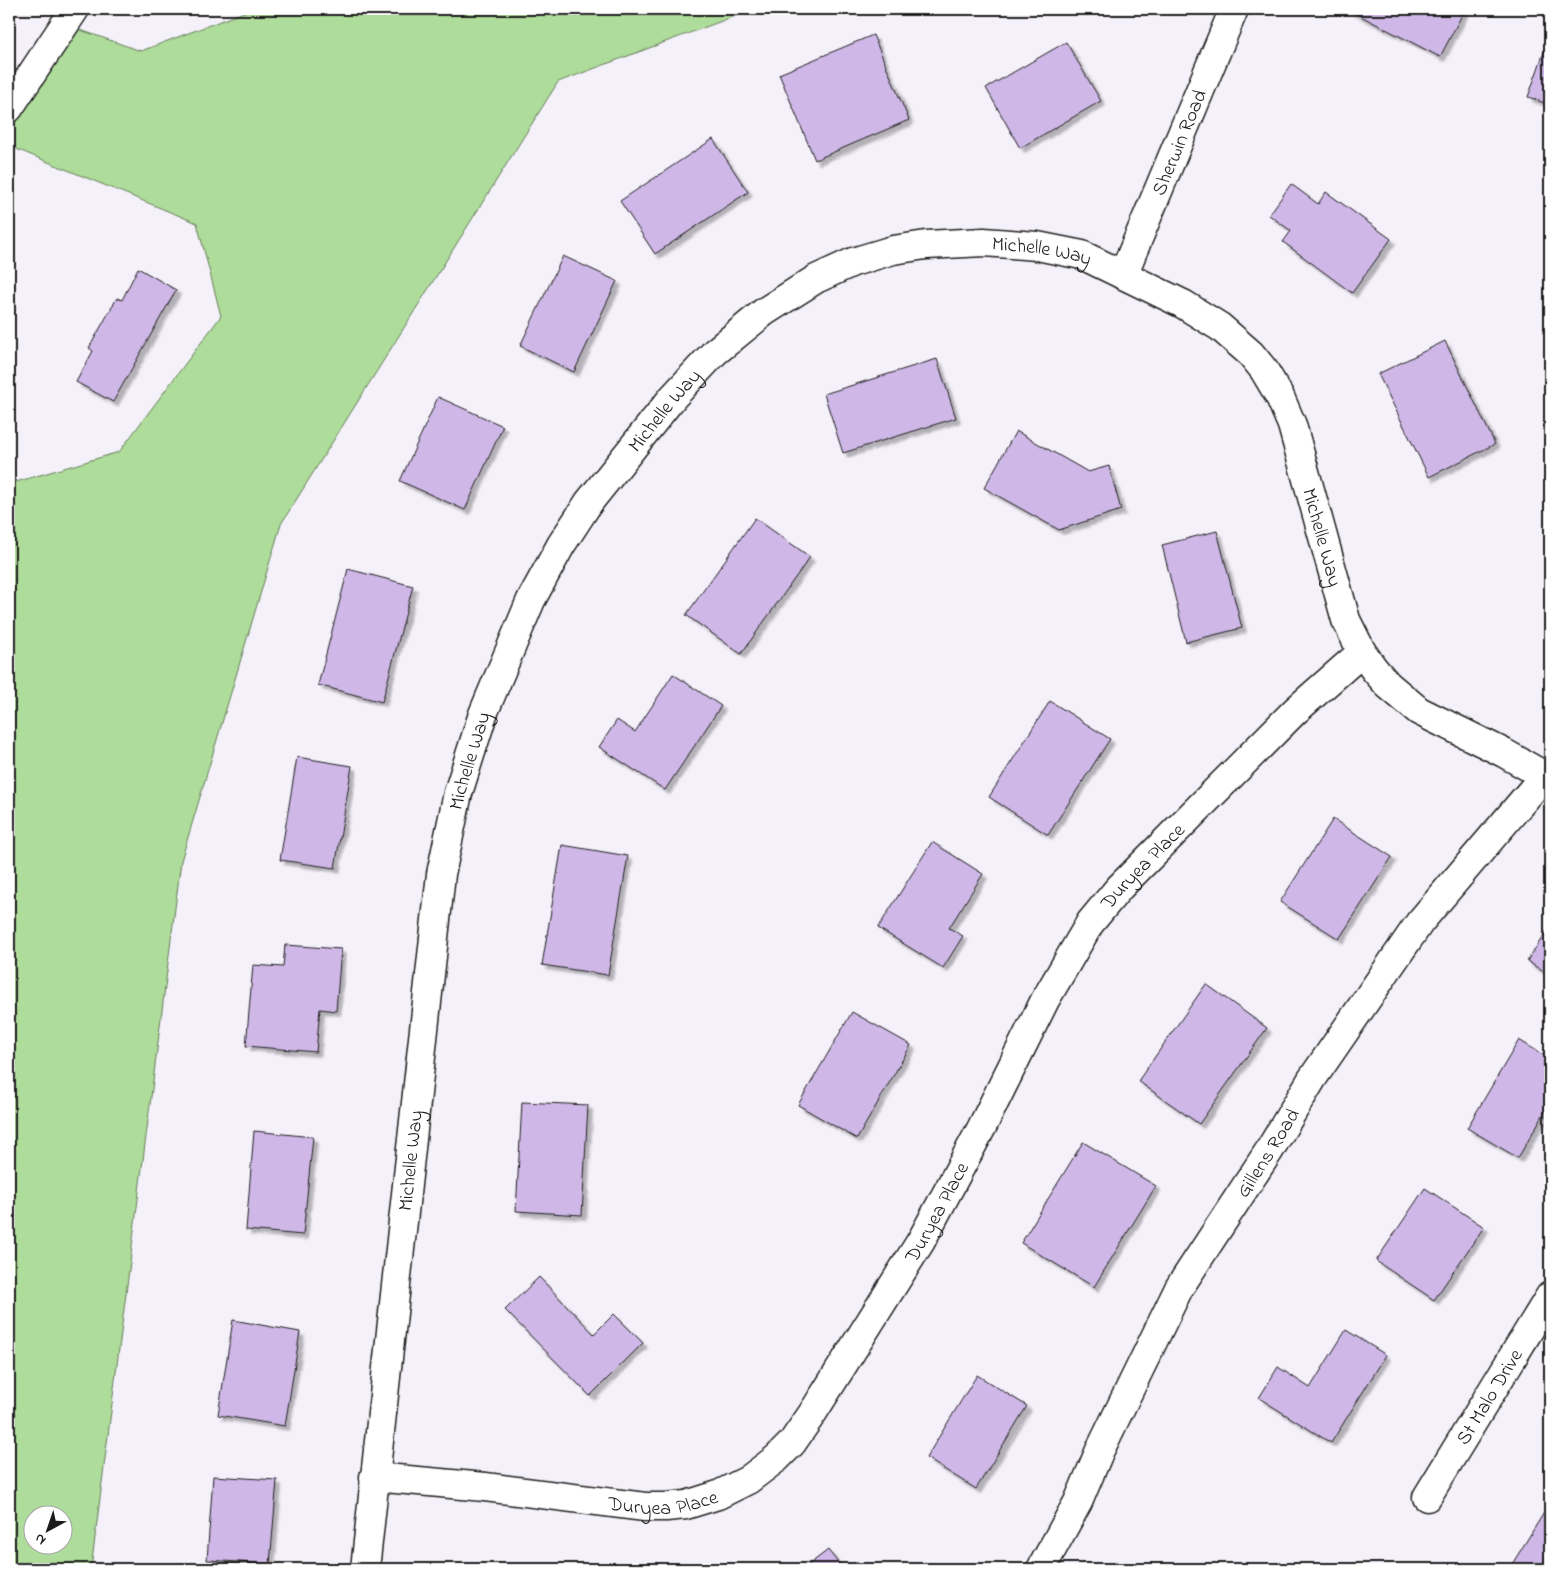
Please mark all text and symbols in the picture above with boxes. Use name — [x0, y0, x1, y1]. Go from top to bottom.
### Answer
street label: Sherwin Road — [1146, 86, 1216, 201]
street label: Michelle Way — [991, 231, 1097, 275]
street label: Michelle Way — [622, 363, 709, 460]
street label: Michelle Way — [1293, 485, 1348, 590]
street label: Michelle Way — [443, 709, 500, 813]
street label: Duryea Place — [1094, 818, 1193, 917]
street label: Gillens Road — [1230, 1104, 1308, 1204]
street label: Michelle Way — [392, 1109, 432, 1213]
street label: Duryea Place — [898, 1158, 978, 1270]
street label: St Malo Drive — [1450, 1344, 1531, 1451]
street label: Duryea Place — [605, 1484, 722, 1524]
north arrow — [22, 1506, 72, 1556]
text: N — [30, 1528, 51, 1550]

